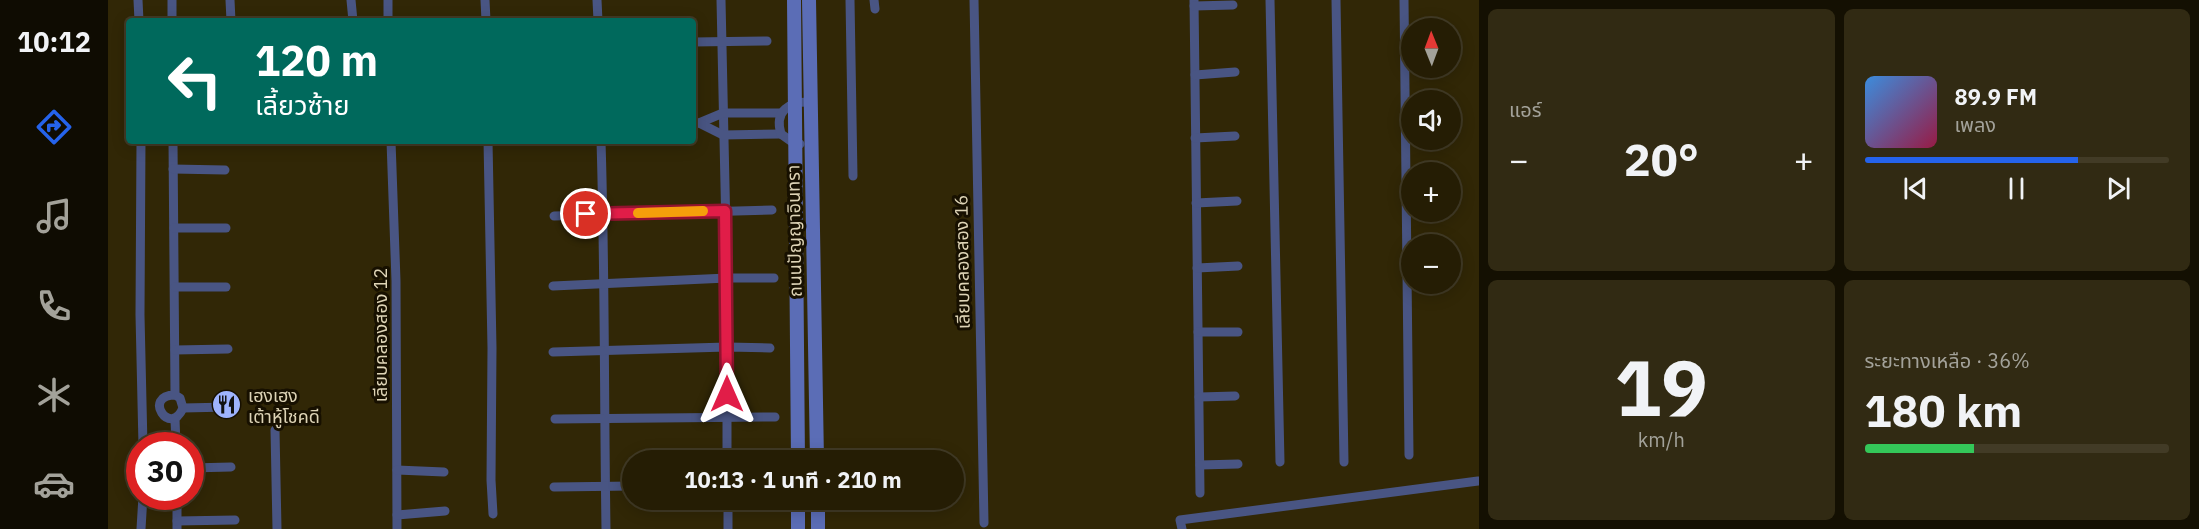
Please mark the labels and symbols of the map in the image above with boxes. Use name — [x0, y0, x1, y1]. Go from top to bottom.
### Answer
north arrow — [1401, 18, 1461, 78]
street label: ถนนปัญญาอินทรา — [781, 165, 807, 297]
pin — [560, 188, 611, 239]
street label: เลียบคลองสอง 16 — [949, 195, 975, 329]
street label: เลียบคลองสอง 12 — [369, 268, 392, 402]
position arrow — [695, 362, 759, 426]
place label: เฮงเฮง เต้าหู้โชคดี — [248, 384, 320, 429]
restaurant icon: เฮงเฮง เต้าหู้โชคดี — [211, 389, 243, 421]
speed limit sign: 30 — [126, 432, 204, 510]

